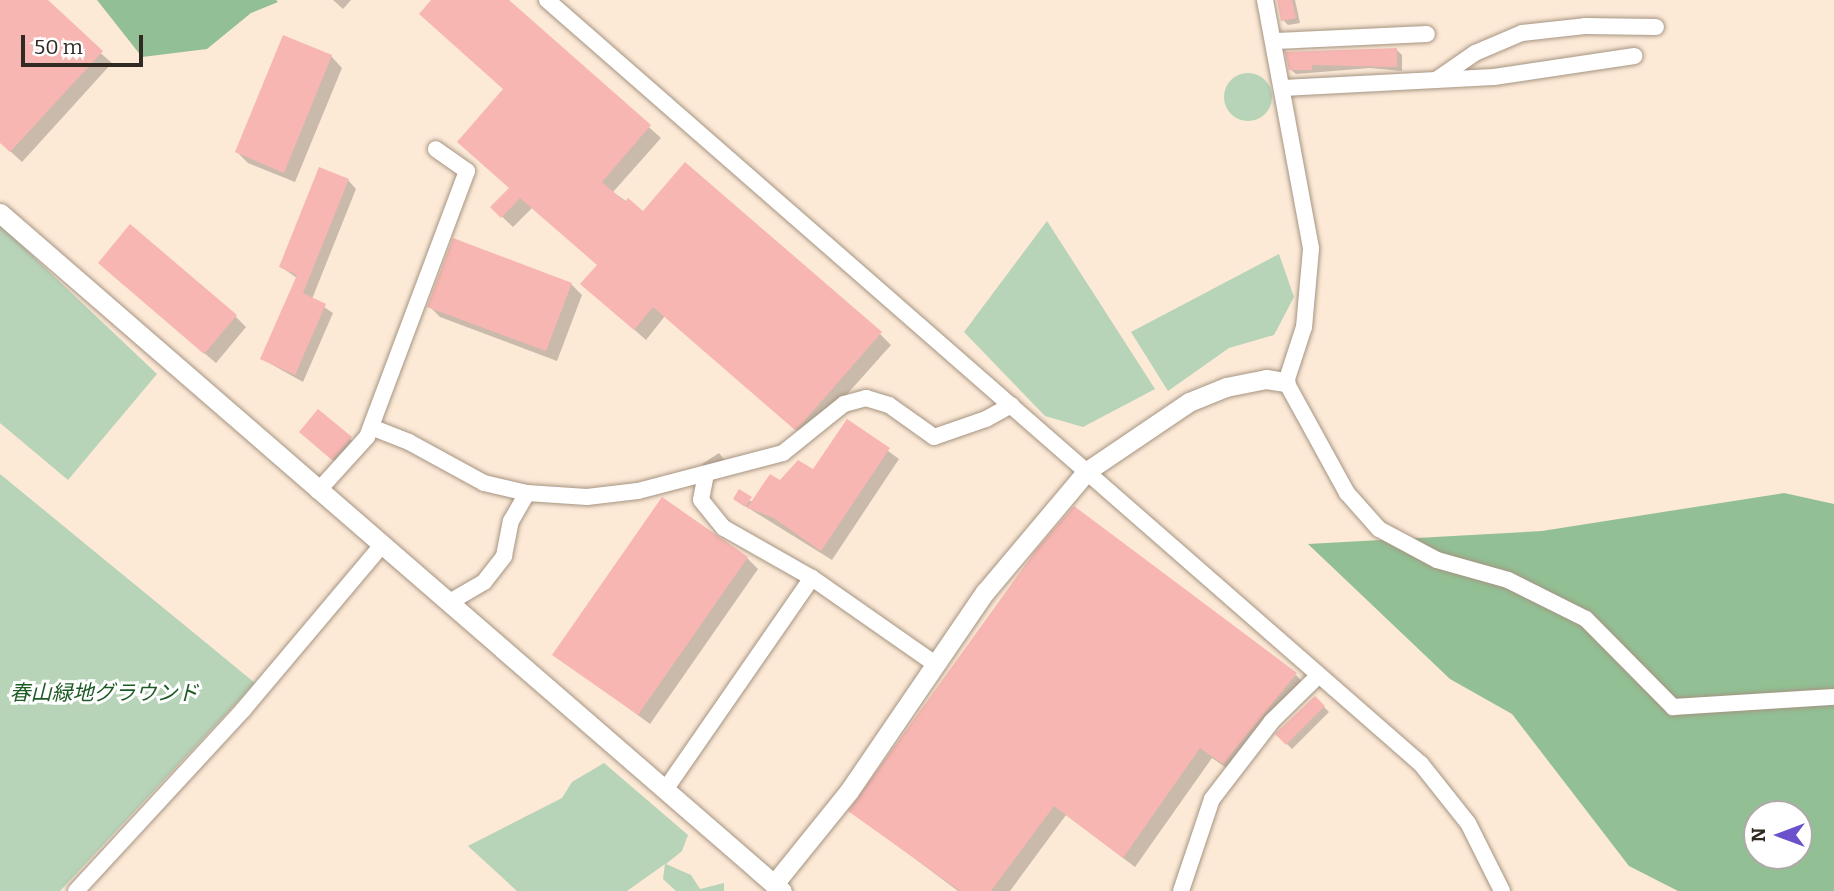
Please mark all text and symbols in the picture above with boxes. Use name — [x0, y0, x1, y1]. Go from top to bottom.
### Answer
scale bar — [24, 21, 147, 65]
text: 50 m — [34, 34, 83, 60]
park label: 春山緑地グラウンド — [10, 680, 198, 706]
north arrow — [1743, 800, 1813, 870]
text: N — [1747, 828, 1770, 842]

